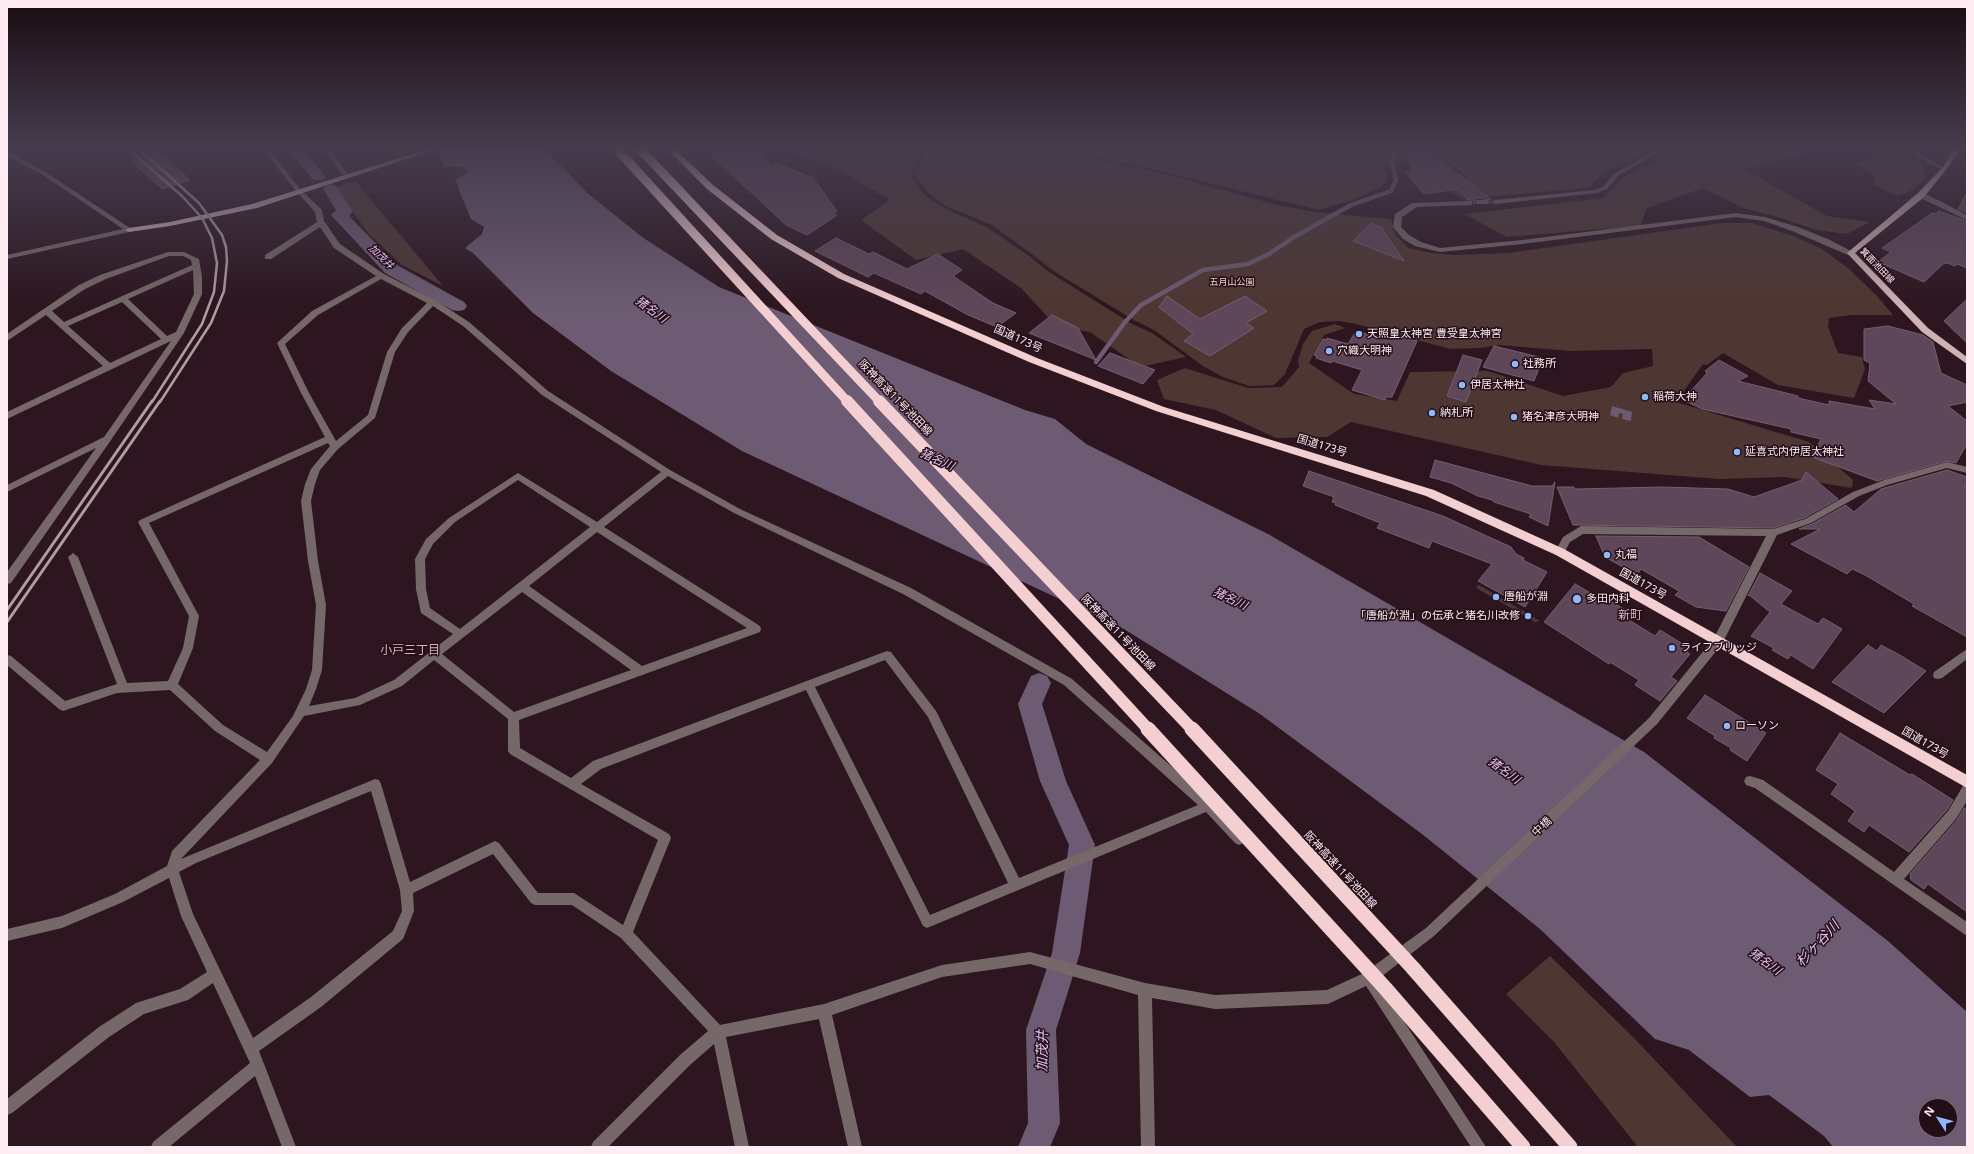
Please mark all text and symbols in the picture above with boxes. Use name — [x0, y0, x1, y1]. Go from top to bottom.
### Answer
water label: 加茂井 — [366, 242, 396, 272]
street label: 箕面池田線 — [1857, 246, 1897, 286]
park label: 五月山公園 — [1210, 277, 1254, 287]
water label: 猪名川 — [632, 294, 670, 326]
street label: 国道173号 — [992, 322, 1044, 356]
place label: 天照皇太神宮 豊受皇太神宮 — [1367, 327, 1502, 341]
marker: 天照皇太神宮 豊受皇太神宮 — [1354, 329, 1364, 339]
place label: 穴織大明神 — [1337, 344, 1392, 358]
marker: 穴織大明神 — [1324, 346, 1334, 356]
street label: 阪神高速11号池田線 — [855, 357, 935, 439]
place label: 社務所 — [1523, 357, 1556, 371]
marker: 社務所 — [1510, 359, 1520, 369]
place label: 伊居太神社 — [1470, 378, 1525, 392]
marker: 伊居太神社 — [1457, 380, 1467, 390]
place label: 稲荷大神 — [1653, 390, 1697, 404]
marker: 稲荷大神 — [1640, 392, 1650, 402]
place label: 納札所 — [1440, 406, 1473, 420]
marker: 納札所 — [1427, 408, 1437, 418]
place label: 猪名津彦大明神 — [1522, 410, 1599, 424]
marker: 猪名津彦大明神 — [1509, 412, 1519, 422]
street label: 国道173号 — [1295, 432, 1349, 460]
place label: 延喜式内伊居太神社 — [1745, 445, 1844, 459]
water label: 猪名川 — [918, 446, 956, 474]
marker: 延喜式内伊居太神社 — [1732, 447, 1742, 457]
place label: 丸福 — [1615, 548, 1637, 562]
marker: 丸福 — [1602, 550, 1612, 560]
street label: 国道173号 — [1617, 566, 1669, 602]
water label: 猪名川 — [1211, 585, 1249, 613]
place label: 唐船が淵 — [1504, 590, 1548, 604]
street label: 阪神高速11号池田線 — [1078, 592, 1158, 674]
marker: 唐船が淵 — [1491, 592, 1501, 602]
place label: 多田内科 — [1586, 592, 1630, 606]
marker: 多田内科 — [1571, 593, 1583, 605]
place label: 「唐船が淵」の伝承と猪名川改修 — [1355, 609, 1520, 623]
district label: 新町 — [1618, 609, 1642, 623]
marker: 「唐船が淵」の伝承と猪名川改修 — [1523, 611, 1533, 621]
place label: ライフブリッジ — [1680, 641, 1757, 655]
marker: ライフブリッジ — [1667, 643, 1677, 653]
district label: 小戸三丁目 — [380, 644, 440, 658]
place label: ローソン — [1735, 719, 1779, 733]
marker: ローソン — [1722, 721, 1732, 731]
street label: 国道173号 — [1899, 724, 1951, 762]
water label: 猪名川 — [1485, 755, 1523, 787]
street label: 中橋 — [1529, 815, 1555, 839]
street label: 阪神高速11号池田線 — [1301, 829, 1379, 911]
water label: 杉ヶ谷川 — [1793, 918, 1843, 970]
water label: 猪名川 — [1746, 946, 1784, 978]
water label: 加茂井 — [1034, 1030, 1052, 1072]
north arrow — [1918, 1098, 1958, 1138]
text: N — [1920, 1103, 1937, 1119]

